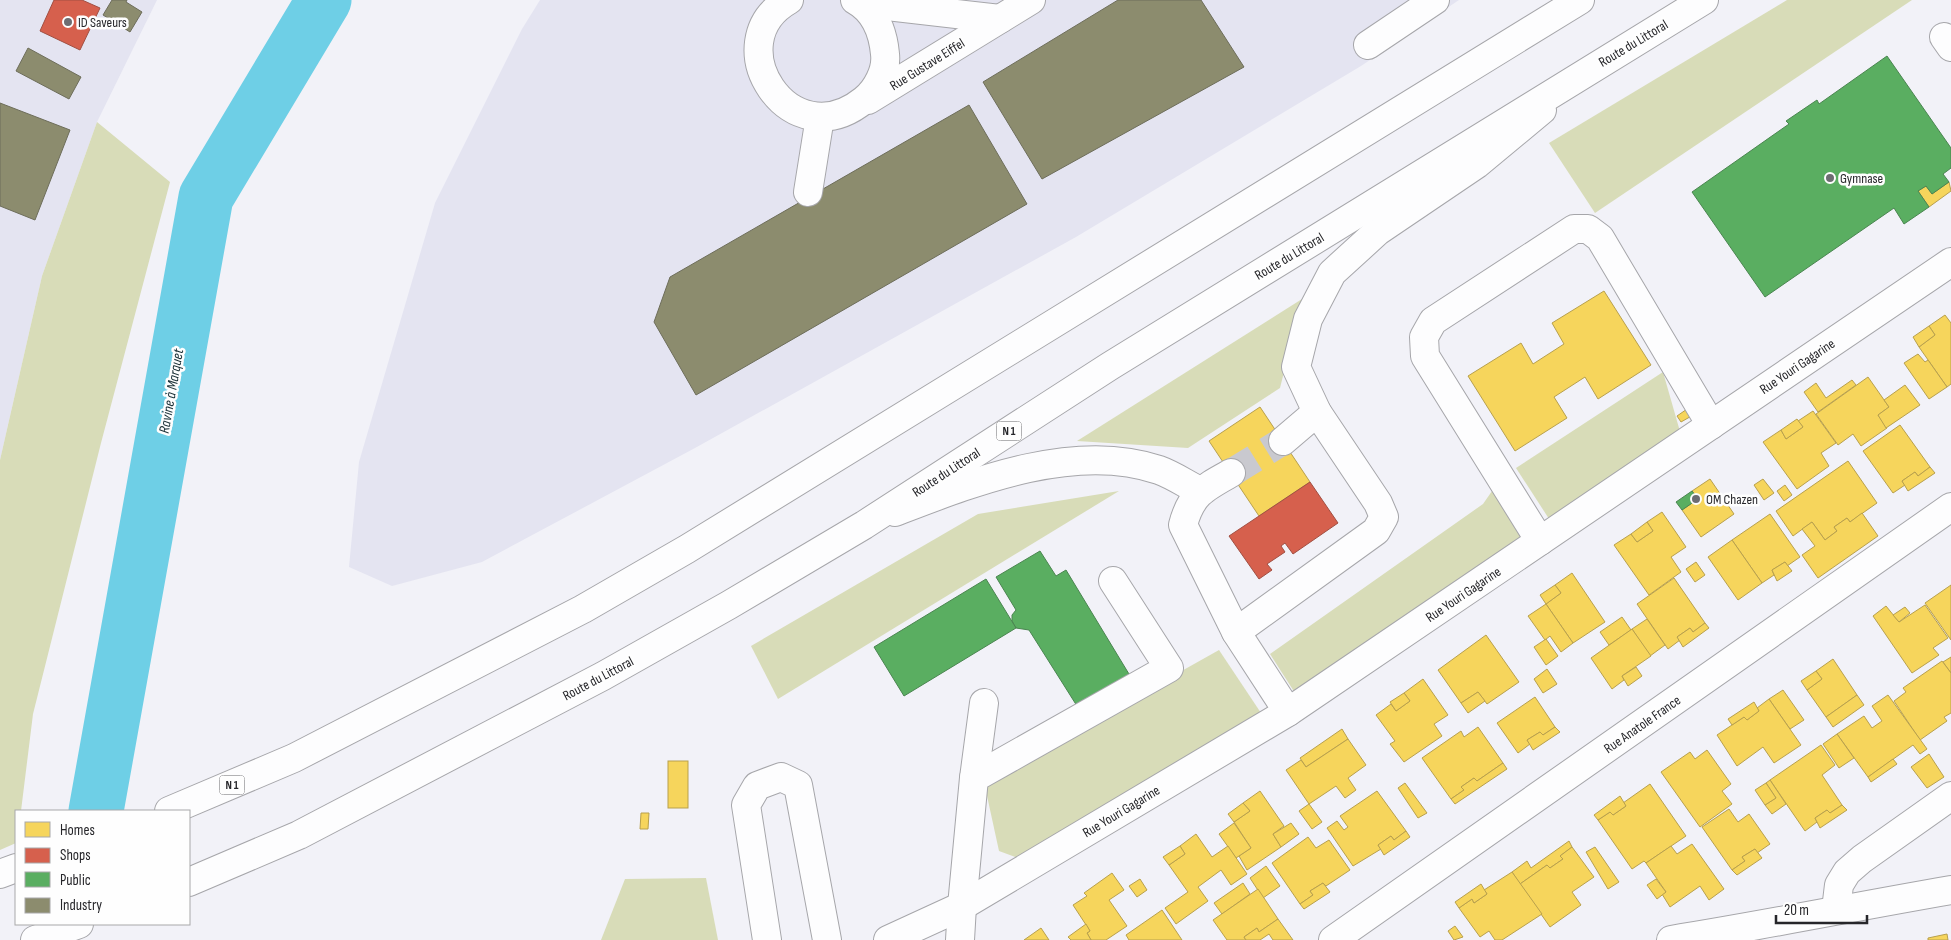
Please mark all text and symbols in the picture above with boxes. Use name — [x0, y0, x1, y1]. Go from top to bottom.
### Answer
place label: ID Saveurs — [78, 14, 127, 31]
marker: ID Saveurs — [62, 16, 74, 28]
street label: Route du Littoral — [1596, 16, 1671, 71]
street label: Rue Gustave Eiffel — [887, 35, 968, 94]
place label: Gymnase — [1840, 170, 1883, 187]
marker: Gymnase — [1824, 172, 1836, 184]
street label: Route du Littoral — [1252, 229, 1327, 284]
street label: Rue Youri Gagarine — [1756, 335, 1838, 398]
water label: Ravine à Marquet — [155, 347, 188, 435]
road number: N 1 — [996, 422, 1022, 441]
street label: Route du Littoral — [909, 444, 983, 501]
place label: OM Chazen — [1706, 491, 1758, 508]
marker: OM Chazen — [1690, 493, 1702, 505]
street label: Rue Youri Gagarine — [1422, 563, 1504, 626]
street label: Route du Littoral — [560, 653, 637, 704]
street label: Rue Anatole France — [1601, 692, 1684, 757]
road number: N 1 — [220, 776, 244, 794]
street label: Rue Youri Gagarine — [1080, 782, 1163, 841]
legend — [15, 810, 190, 925]
text: Homes — [60, 821, 95, 840]
text: Shops — [60, 846, 91, 865]
text: Public — [60, 871, 91, 890]
scale bar — [1776, 892, 1867, 924]
text: Industry — [60, 896, 102, 915]
text: 20 m — [1784, 901, 1809, 920]

